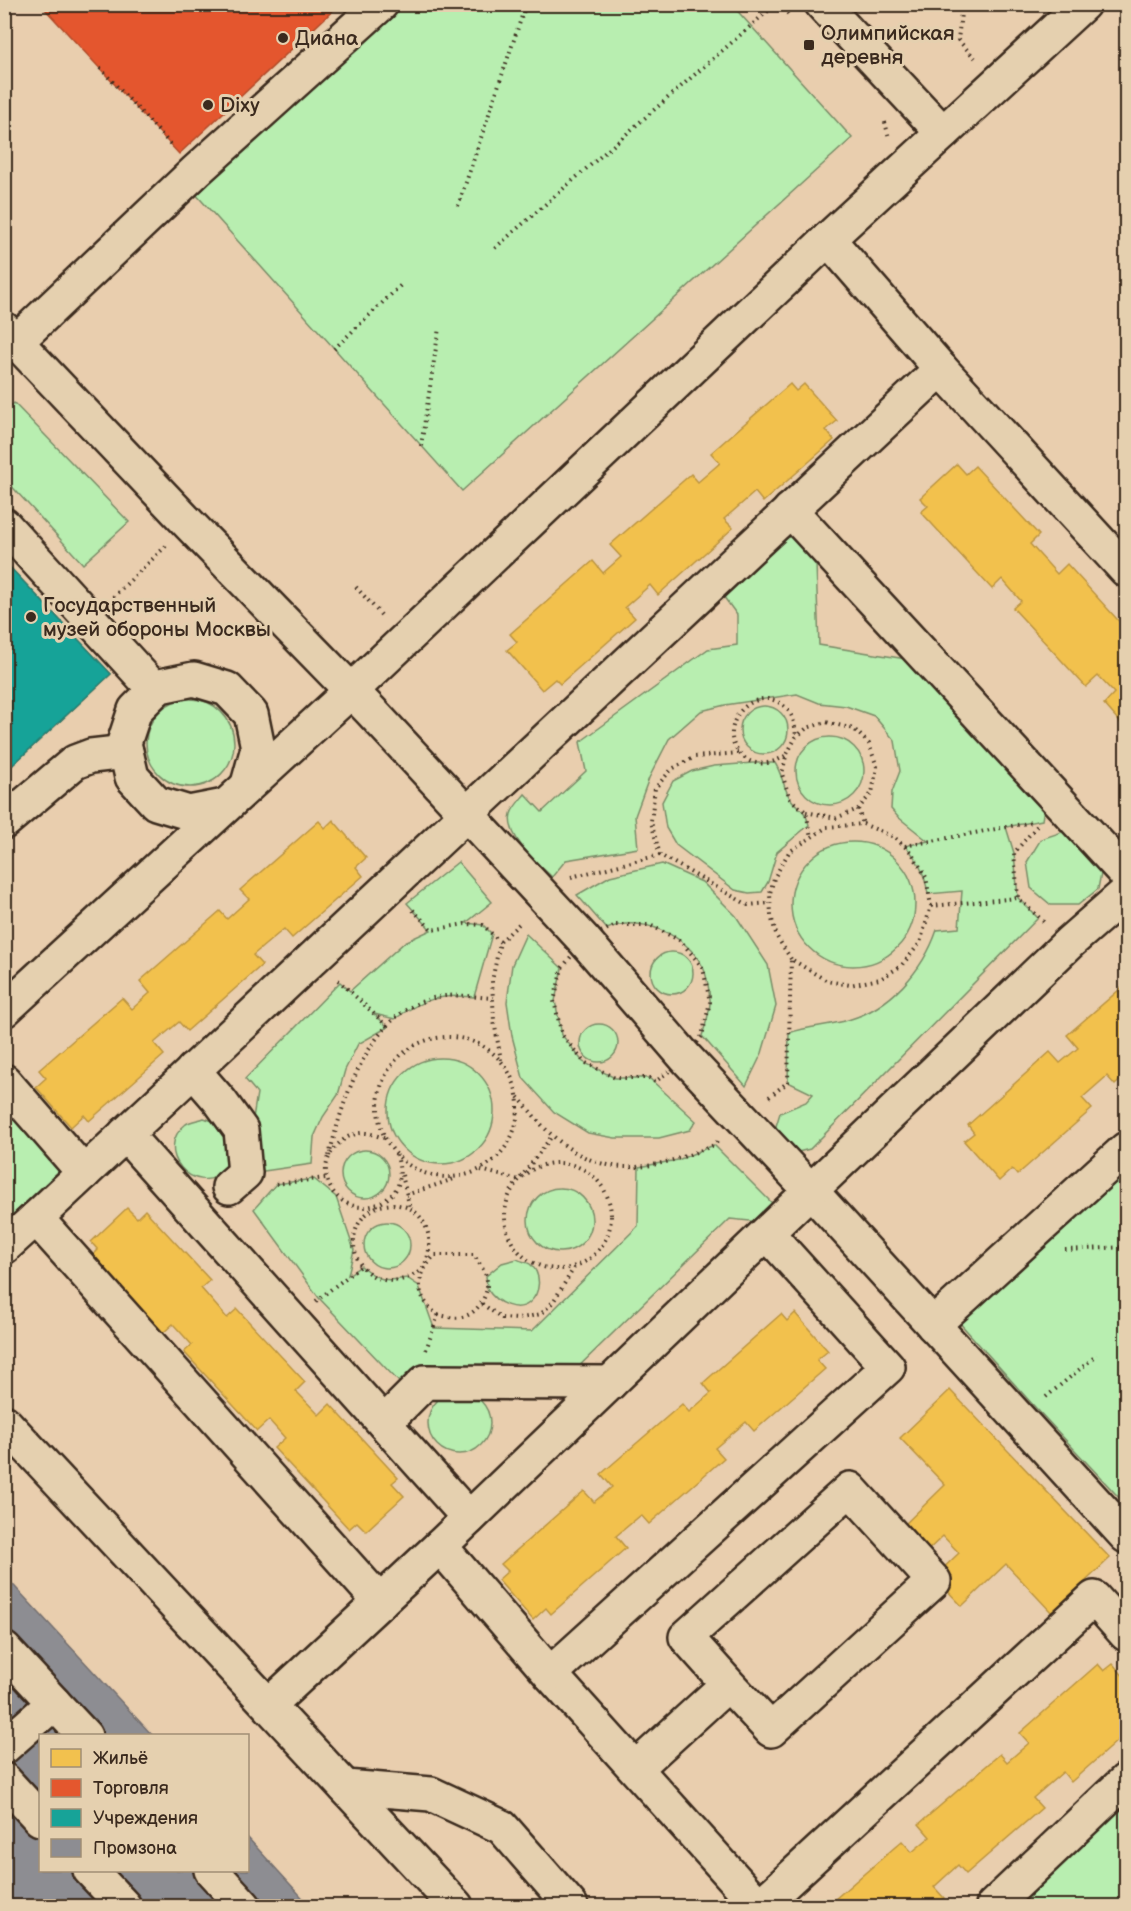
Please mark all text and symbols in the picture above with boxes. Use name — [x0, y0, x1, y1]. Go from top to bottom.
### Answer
place label: Олимпийская деревня — [821, 21, 955, 70]
place label: Диана — [295, 26, 359, 51]
marker: Диана — [276, 31, 290, 45]
marker: Олимпийская деревня — [802, 38, 816, 52]
place label: Dixy — [220, 93, 260, 118]
marker: Dixy — [201, 98, 215, 112]
place label: Государственный музей обороны Москвы — [43, 593, 271, 642]
marker: Государственный музей обороны Москвы — [24, 610, 38, 624]
legend — [39, 1734, 249, 1872]
text: Жильё — [93, 1748, 148, 1769]
text: Торговля — [93, 1778, 169, 1799]
text: Учреждения — [93, 1808, 198, 1829]
text: Промзона — [93, 1838, 177, 1859]

